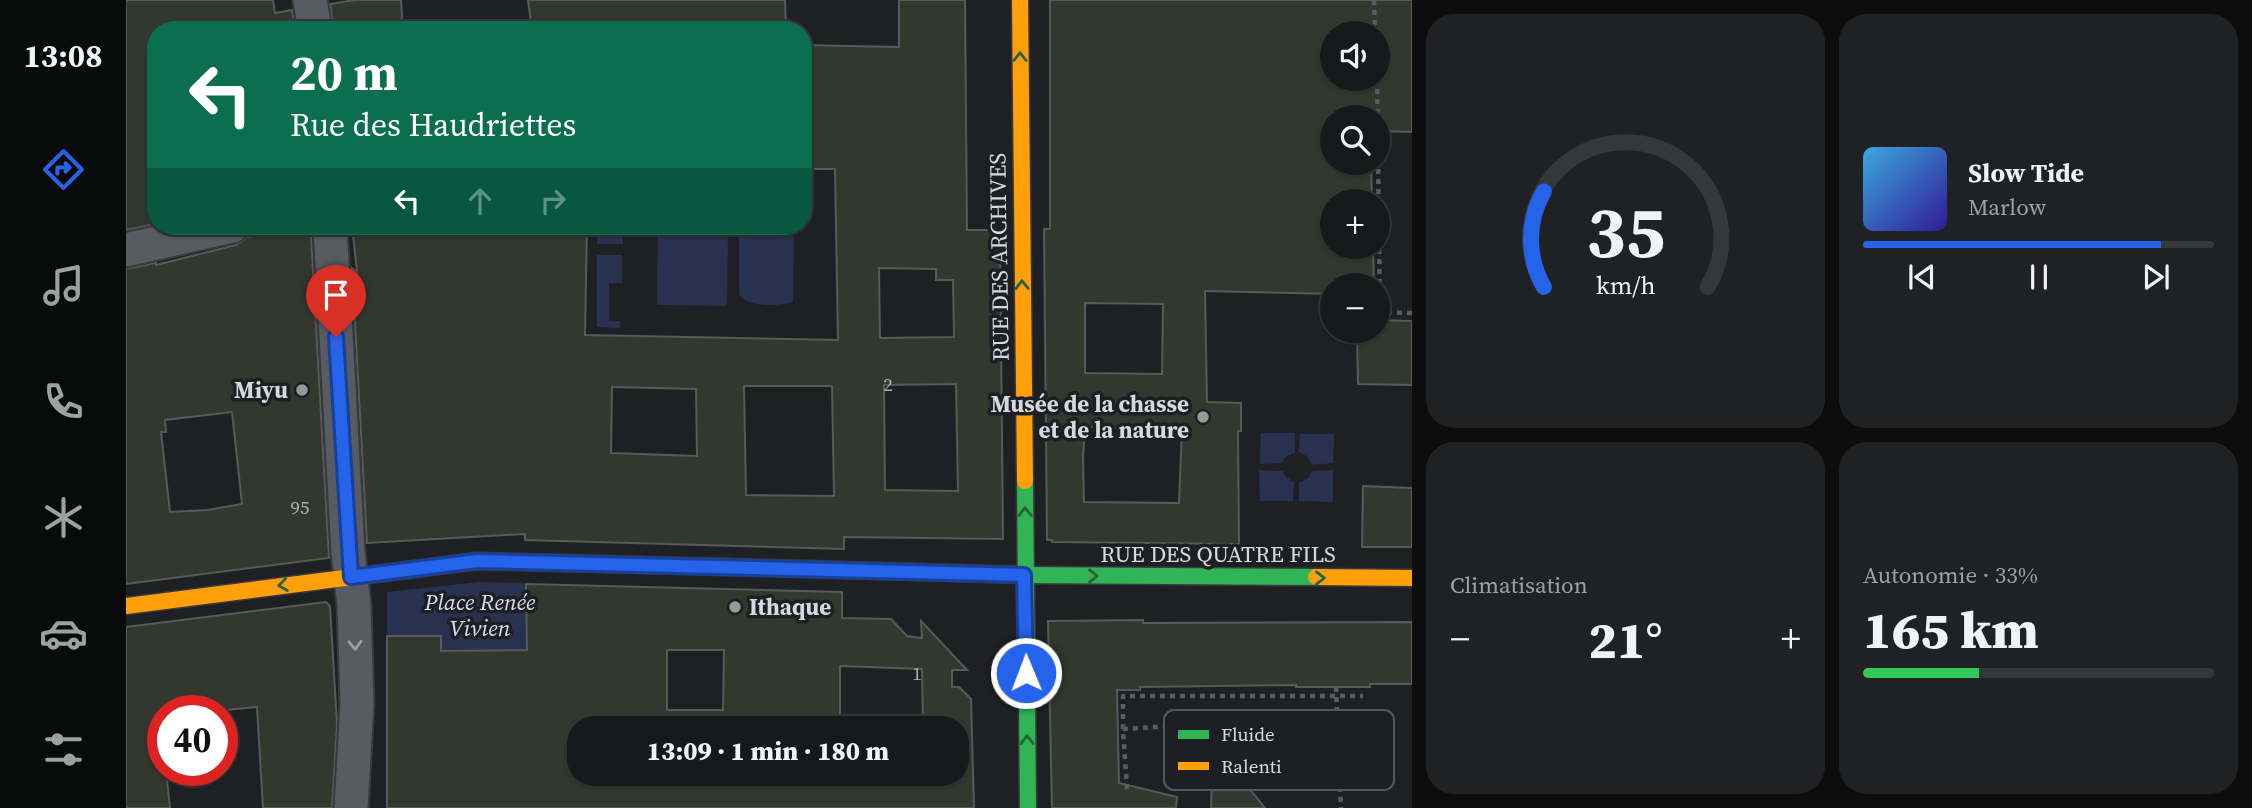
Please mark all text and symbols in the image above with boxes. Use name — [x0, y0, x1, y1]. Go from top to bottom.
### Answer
map controls — [1320, 21, 1390, 343]
button: sound — [1320, 21, 1390, 91]
text: 13:08 — [24, 34, 102, 78]
text: 20 m — [290, 39, 398, 106]
icon: left — [175, 49, 266, 140]
one-way arrow — [1012, 52, 1028, 62]
text: Rue des Haudriettes — [290, 103, 576, 147]
button: search — [1320, 105, 1390, 175]
icon: directions — [39, 145, 88, 194]
street label: RUE DES ARCHIVES — [981, 153, 1017, 361]
text: Slow Tide — [1968, 155, 2084, 191]
icon: left — [388, 182, 426, 220]
icon: ahead — [461, 182, 499, 220]
icon: right — [534, 182, 572, 220]
text: 35 — [1586, 183, 1665, 282]
button: + — [1320, 189, 1390, 259]
text: Marlow — [1968, 191, 2046, 223]
icon: previous — [1903, 258, 1941, 296]
icon: pause — [2020, 258, 2058, 296]
icon: next — [2137, 258, 2175, 296]
icon: music — [39, 261, 88, 310]
pin — [306, 265, 366, 337]
text: km/h — [1596, 268, 1655, 302]
button: − — [1320, 273, 1390, 343]
icon: arrive — [317, 276, 355, 314]
one-way arrow — [1014, 279, 1030, 290]
house number: 2 — [883, 371, 893, 397]
place label: Miyu — [234, 374, 288, 406]
icon: phone — [39, 377, 88, 426]
marker: Miyu — [294, 382, 310, 398]
place label: Musée de la chasse et de la nature — [990, 388, 1189, 446]
marker: Musée de la chasse et de la nature — [1195, 409, 1211, 425]
icon: climate — [39, 493, 88, 542]
house number: 95 — [290, 494, 310, 520]
one-way arrow — [1017, 507, 1033, 517]
street label: RUE DES QUATRE FILS — [1100, 538, 1336, 570]
text: Autonomie · 33% — [1863, 559, 2038, 591]
one-way arrow — [1088, 568, 1098, 584]
text: Climatisation — [1450, 569, 1588, 601]
one-way arrow — [1315, 570, 1326, 585]
one-way arrow — [277, 577, 289, 592]
park label: Place Renée Vivien — [424, 586, 536, 644]
place label: Ithaque — [749, 591, 831, 623]
text: 165 km — [1863, 594, 2039, 665]
marker: Ithaque — [727, 599, 743, 615]
text: 21° — [1588, 604, 1663, 675]
icon: car — [39, 609, 88, 658]
text: − — [1450, 613, 1470, 665]
text: + — [1781, 613, 1801, 665]
position arrow — [989, 636, 1063, 710]
one-way arrow — [347, 640, 363, 650]
house number: 1 — [912, 660, 922, 686]
speed limit sign: 40 — [147, 695, 238, 786]
legend — [1164, 710, 1394, 790]
text: Fluide — [1221, 721, 1275, 747]
icon: filters — [39, 725, 88, 774]
text: 13:09 · 1 min · 180 m — [647, 733, 889, 769]
one-way arrow — [1019, 734, 1035, 745]
text: Ralenti — [1221, 753, 1282, 779]

